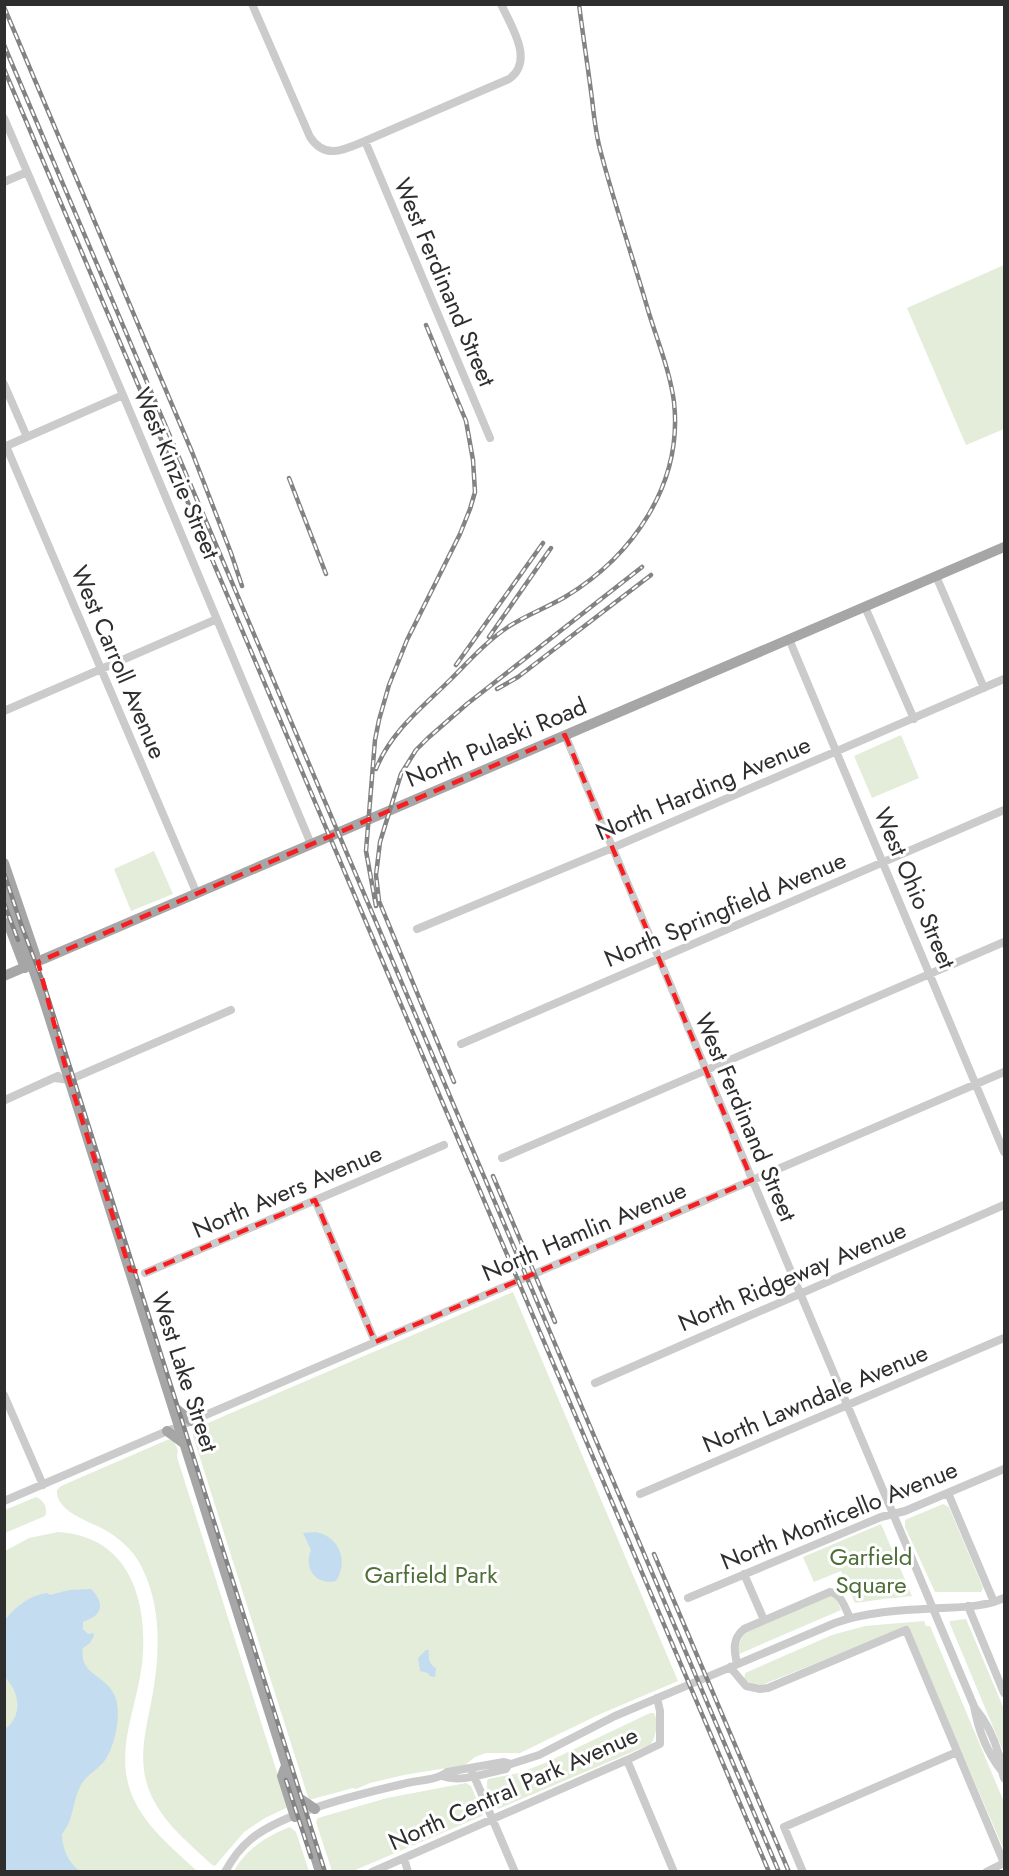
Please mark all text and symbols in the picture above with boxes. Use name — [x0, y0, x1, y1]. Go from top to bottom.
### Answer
street label: West Ferdinand Street — [385, 172, 505, 392]
street label: West Kinzie Street — [125, 382, 229, 564]
street label: West Carroll Avenue — [62, 560, 176, 764]
street label: North Pulaski Road — [400, 688, 592, 796]
street label: North Harding Avenue — [590, 727, 816, 849]
street label: West Ohio Street — [865, 802, 965, 974]
street label: North Springfield Avenue — [599, 842, 851, 976]
street label: West Ferdinand Street — [686, 1007, 806, 1227]
street label: North Avers Avenue — [187, 1135, 387, 1247]
street label: North Hamlin Avenue — [476, 1172, 692, 1290]
street label: North Ridgeway Avenue — [672, 1212, 912, 1340]
street label: West Lake Street — [143, 1288, 227, 1457]
street label: North Lawndale Avenue — [697, 1335, 933, 1461]
street label: North Monticello Avenue — [715, 1451, 963, 1579]
park label: Garfield Square — [829, 1539, 913, 1602]
park label: Garfield Park — [364, 1557, 498, 1592]
street label: North Central Park Avenue — [383, 1717, 643, 1859]

